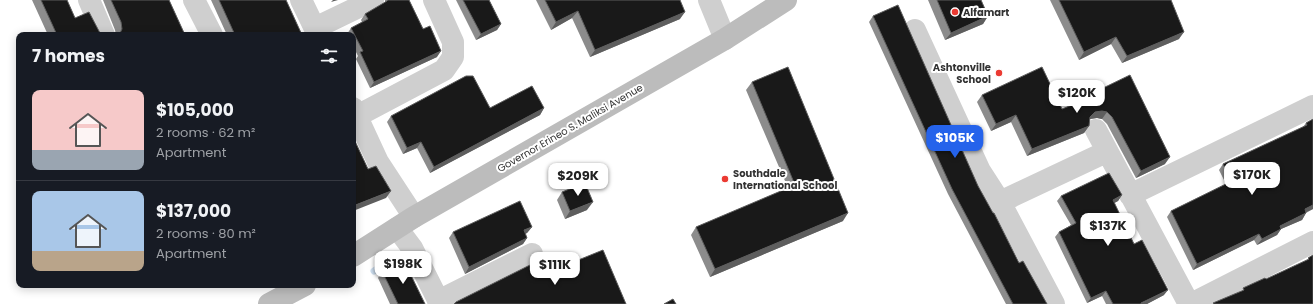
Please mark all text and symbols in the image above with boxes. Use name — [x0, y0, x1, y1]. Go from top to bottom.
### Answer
place label: Alfamart — [963, 5, 1009, 20]
marker: Alfamart — [950, 7, 960, 17]
text: 7 homes — [32, 44, 105, 68]
icon: filters — [318, 45, 340, 67]
place label: Ashtonville School — [933, 60, 991, 87]
marker: Ashtonville School — [994, 68, 1004, 78]
street label: Governor Erineo S. Maliksi Avenue — [494, 80, 646, 176]
pin: $120K — [1049, 80, 1105, 114]
text: $120K — [1058, 83, 1096, 102]
text: $105,000 — [156, 98, 234, 122]
icon: home — [64, 106, 112, 154]
text: 2 rooms · 62 m² — [156, 123, 255, 142]
pin: $105K — [927, 125, 983, 159]
text: $105K — [935, 128, 975, 147]
text: Apartment — [156, 143, 226, 162]
pin: $170K — [1224, 162, 1280, 196]
pin: $209K — [550, 163, 606, 197]
text: $170K — [1233, 165, 1271, 184]
text: $209K — [557, 166, 599, 185]
place label: Southdale International School — [733, 166, 837, 193]
marker: Southdale International School — [720, 174, 730, 184]
text: $137,000 — [156, 199, 231, 223]
icon: home — [64, 207, 112, 255]
pin: $137K — [1080, 213, 1136, 247]
text: $137K — [1089, 216, 1127, 235]
text: 2 rooms · 80 m² — [156, 224, 256, 243]
text: Apartment — [156, 244, 226, 263]
pin: $198K — [375, 251, 431, 285]
pin: $111K — [527, 252, 583, 286]
text: $198K — [384, 254, 422, 273]
text: $111K — [539, 255, 571, 274]

